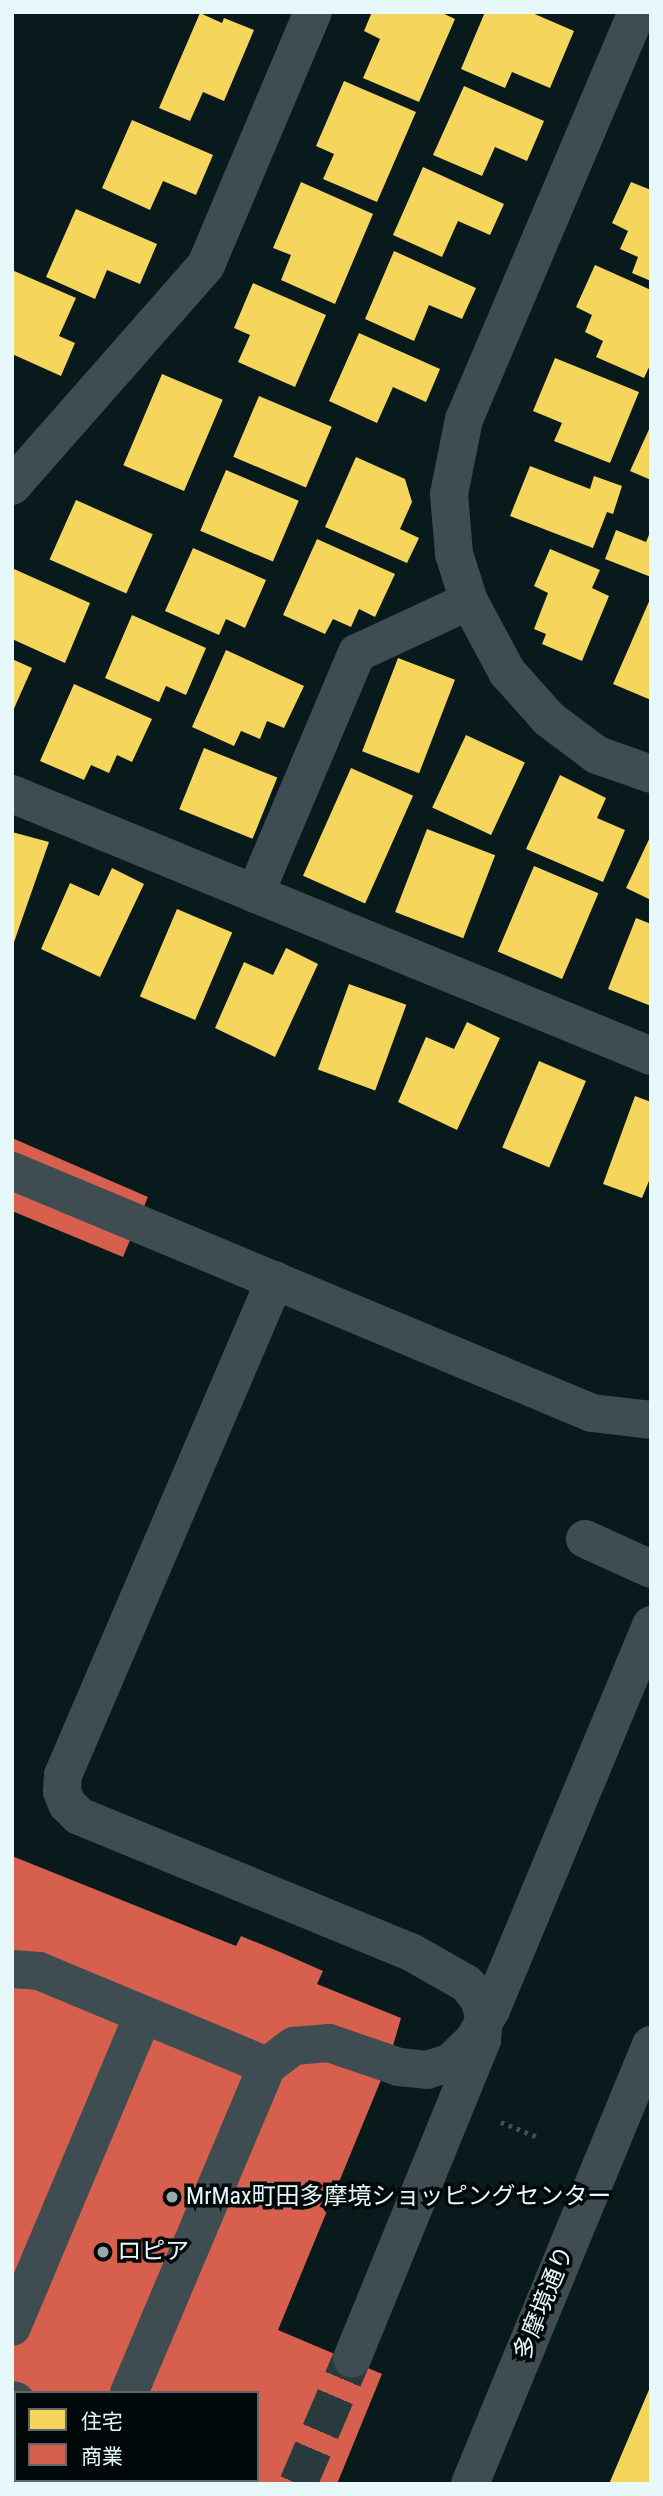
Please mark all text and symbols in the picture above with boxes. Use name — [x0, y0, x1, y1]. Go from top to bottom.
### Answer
place label: MrMax町田多摩境ショッピングセンター — [186, 2183, 612, 2211]
marker: MrMax町田多摩境ショッピングセンター — [164, 2189, 180, 2205]
place label: ロピア — [117, 2238, 189, 2266]
street label: 多摩境通り — [508, 2242, 580, 2364]
marker: ロピア — [95, 2244, 111, 2260]
legend — [14, 2391, 259, 2482]
text: 住宅 — [81, 2410, 123, 2434]
text: 商業 — [81, 2445, 123, 2469]

